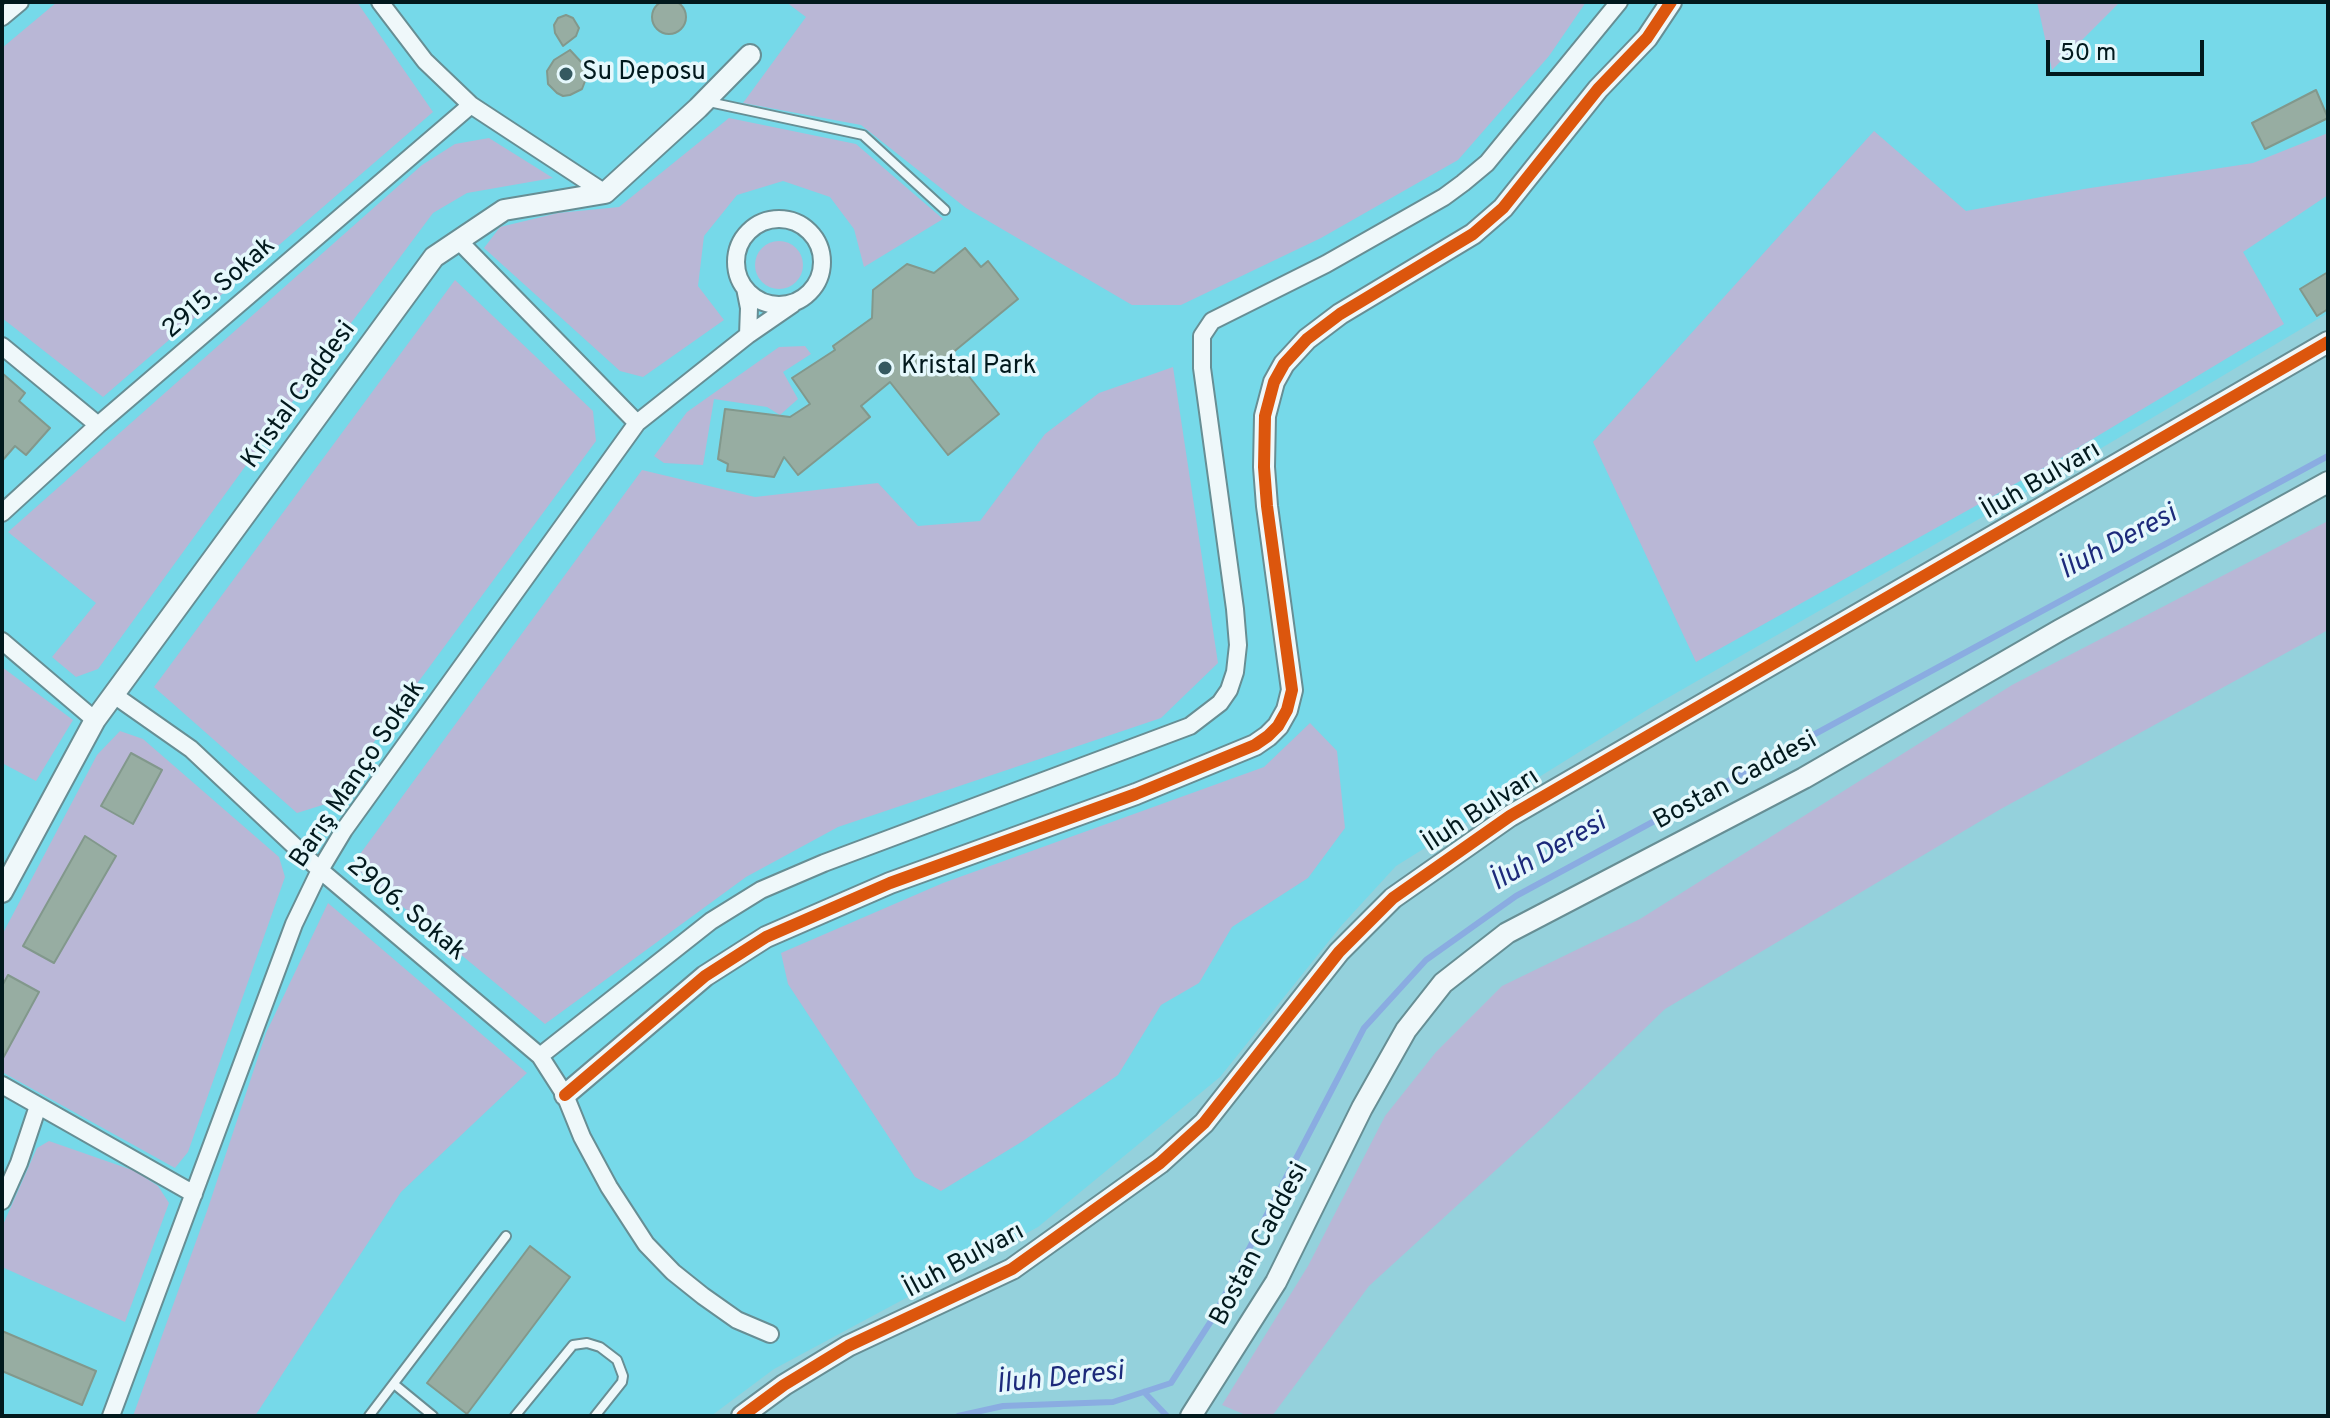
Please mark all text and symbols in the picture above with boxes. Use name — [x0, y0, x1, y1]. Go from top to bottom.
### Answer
scale bar — [2050, 24, 2208, 74]
text: 50 m — [2060, 39, 2116, 69]
place label: Su Deposu — [582, 58, 706, 90]
marker: Su Deposu — [557, 65, 575, 83]
street label: 2915. Sokak — [157, 231, 283, 347]
street label: Kristal Caddesi — [236, 316, 364, 476]
place label: Kristal Park — [901, 352, 1037, 384]
marker: Kristal Park — [876, 359, 894, 377]
street label: İluh Bulvarı — [1977, 436, 2107, 528]
water label: İluh Deresi — [2055, 499, 2183, 589]
street label: Barış Manço Sokak — [285, 675, 433, 875]
street label: Bostan Caddesi — [1649, 726, 1823, 838]
street label: İluh Bulvarı — [1418, 763, 1546, 861]
water label: İluh Deresi — [1485, 807, 1613, 901]
street label: 2906. Sokak — [339, 851, 471, 969]
street label: Bostan Caddesi — [1205, 1158, 1317, 1332]
street label: İluh Bulvarı — [900, 1217, 1030, 1307]
water label: İluh Deresi — [995, 1357, 1125, 1403]

